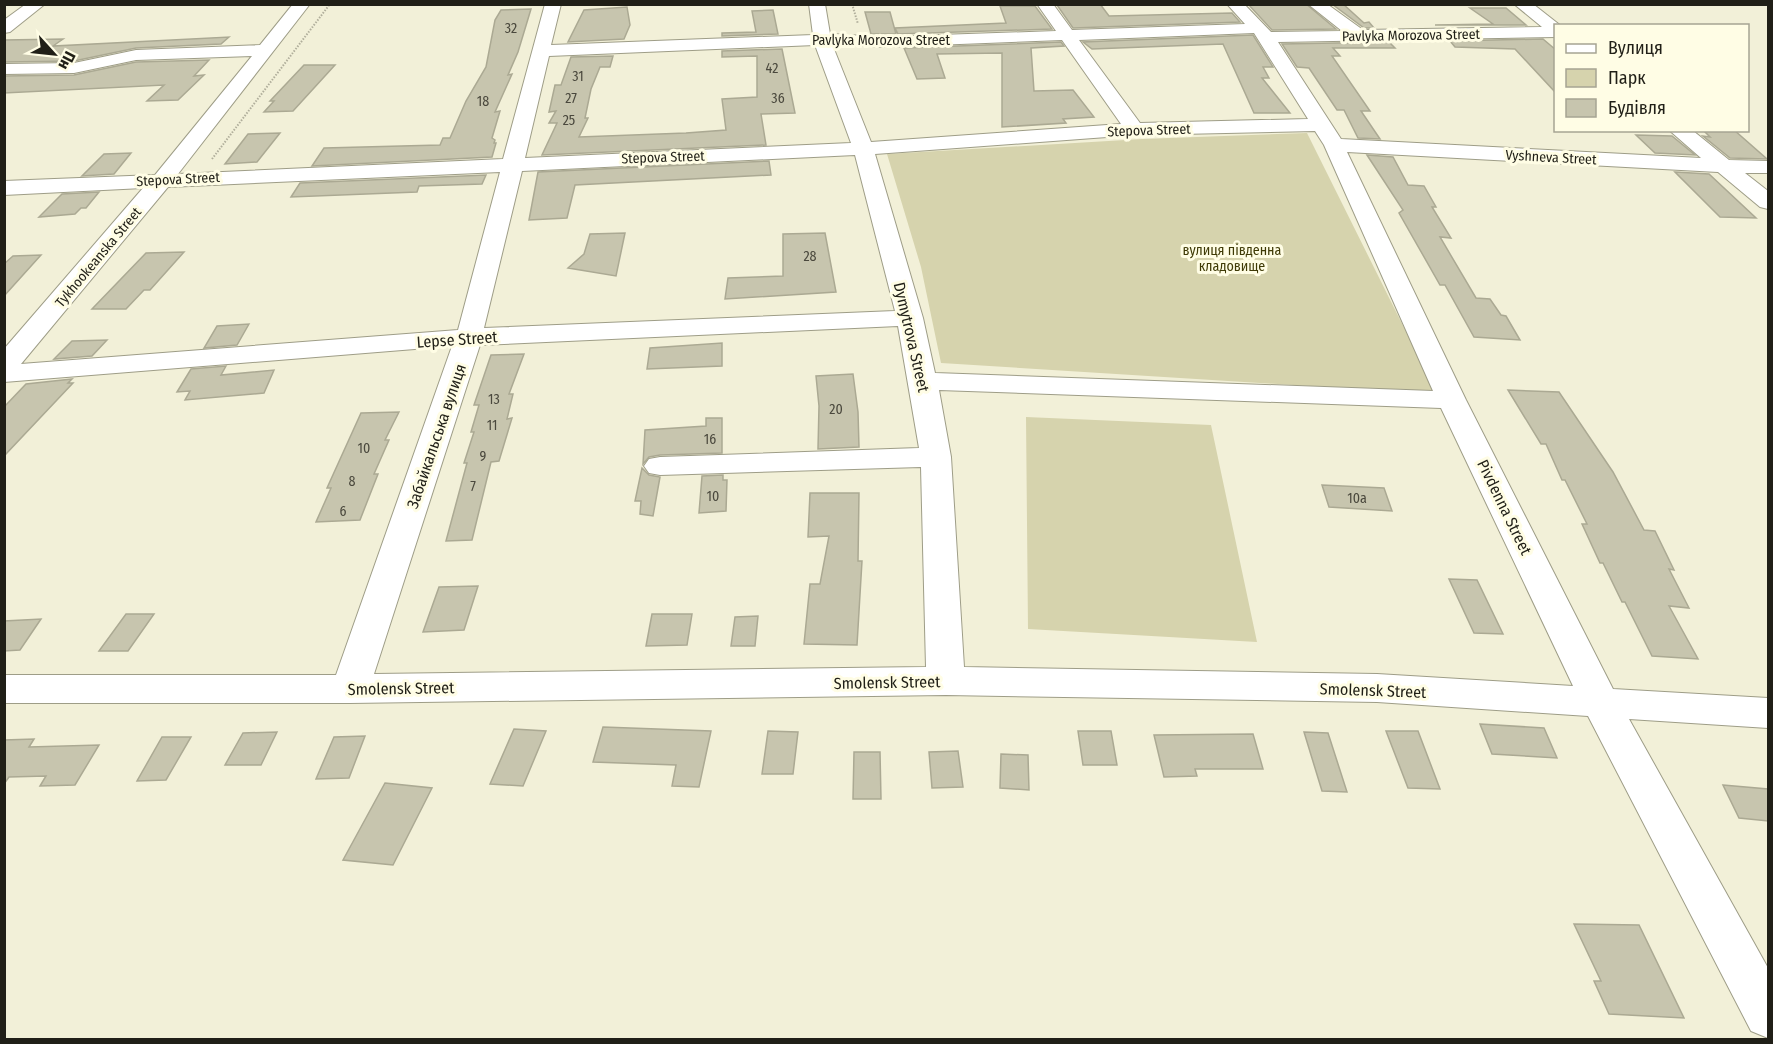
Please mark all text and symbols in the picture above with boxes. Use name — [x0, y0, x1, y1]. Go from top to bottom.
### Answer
house number: 32 — [505, 20, 517, 37]
north arrow — [24, 24, 84, 84]
legend — [1554, 24, 1749, 132]
street label: Pavlyka Morozova Street — [1342, 26, 1481, 45]
street label: Pavlyka Morozova Street — [812, 32, 951, 49]
text: Вулиця — [1608, 37, 1663, 59]
text: Пн — [54, 48, 79, 73]
house number: 42 — [766, 60, 778, 77]
text: Парк — [1608, 67, 1646, 89]
house number: 31 — [572, 68, 584, 85]
house number: 27 — [565, 90, 577, 107]
house number: 36 — [771, 90, 785, 107]
house number: 18 — [477, 93, 489, 110]
text: Будівля — [1608, 97, 1666, 119]
house number: 25 — [563, 112, 575, 129]
street label: Stepova Street — [1107, 121, 1192, 140]
street label: Vyshneva Street — [1505, 147, 1597, 168]
street label: Stepova Street — [621, 148, 706, 167]
street label: Stepova Street — [136, 169, 221, 190]
street label: Tykhookeanska Street — [52, 204, 145, 311]
park label: вулиця південна кладовище — [1183, 242, 1282, 275]
house number: 28 — [803, 248, 817, 265]
street label: Dymytrova Street — [890, 280, 934, 395]
street label: Lepse Street — [416, 327, 499, 352]
street label: Забайкальська вулиця — [403, 361, 470, 511]
house number: 13 — [488, 391, 500, 408]
house number: 20 — [829, 401, 843, 418]
house number: 11 — [487, 417, 497, 434]
house number: 16 — [704, 431, 716, 448]
house number: 10 — [358, 440, 370, 457]
house number: 9 — [480, 448, 487, 465]
street label: Pivdenna Street — [1473, 456, 1536, 559]
house number: 8 — [349, 473, 356, 490]
house number: 7 — [470, 478, 476, 495]
house number: 10 — [707, 488, 719, 505]
house number: 10а — [1347, 490, 1367, 507]
house number: 6 — [340, 503, 347, 520]
street label: Smolensk Street — [834, 672, 941, 693]
street label: Smolensk Street — [348, 678, 455, 699]
street label: Smolensk Street — [1319, 679, 1427, 702]

